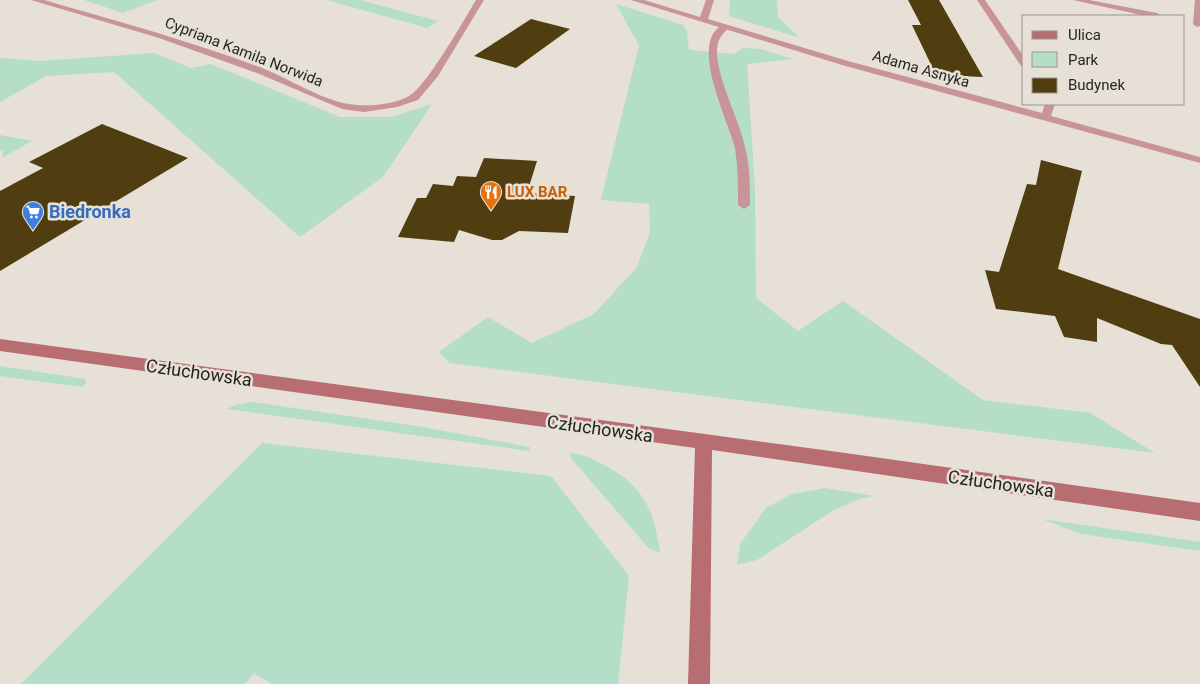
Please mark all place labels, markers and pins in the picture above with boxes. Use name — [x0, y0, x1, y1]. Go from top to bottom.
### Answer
restaurant icon: LUX BAR — [479, 180, 503, 211]
place label: LUX BAR — [507, 183, 568, 201]
supermarket icon: Biedronka — [21, 200, 45, 231]
place label: Biedronka — [49, 201, 131, 222]

